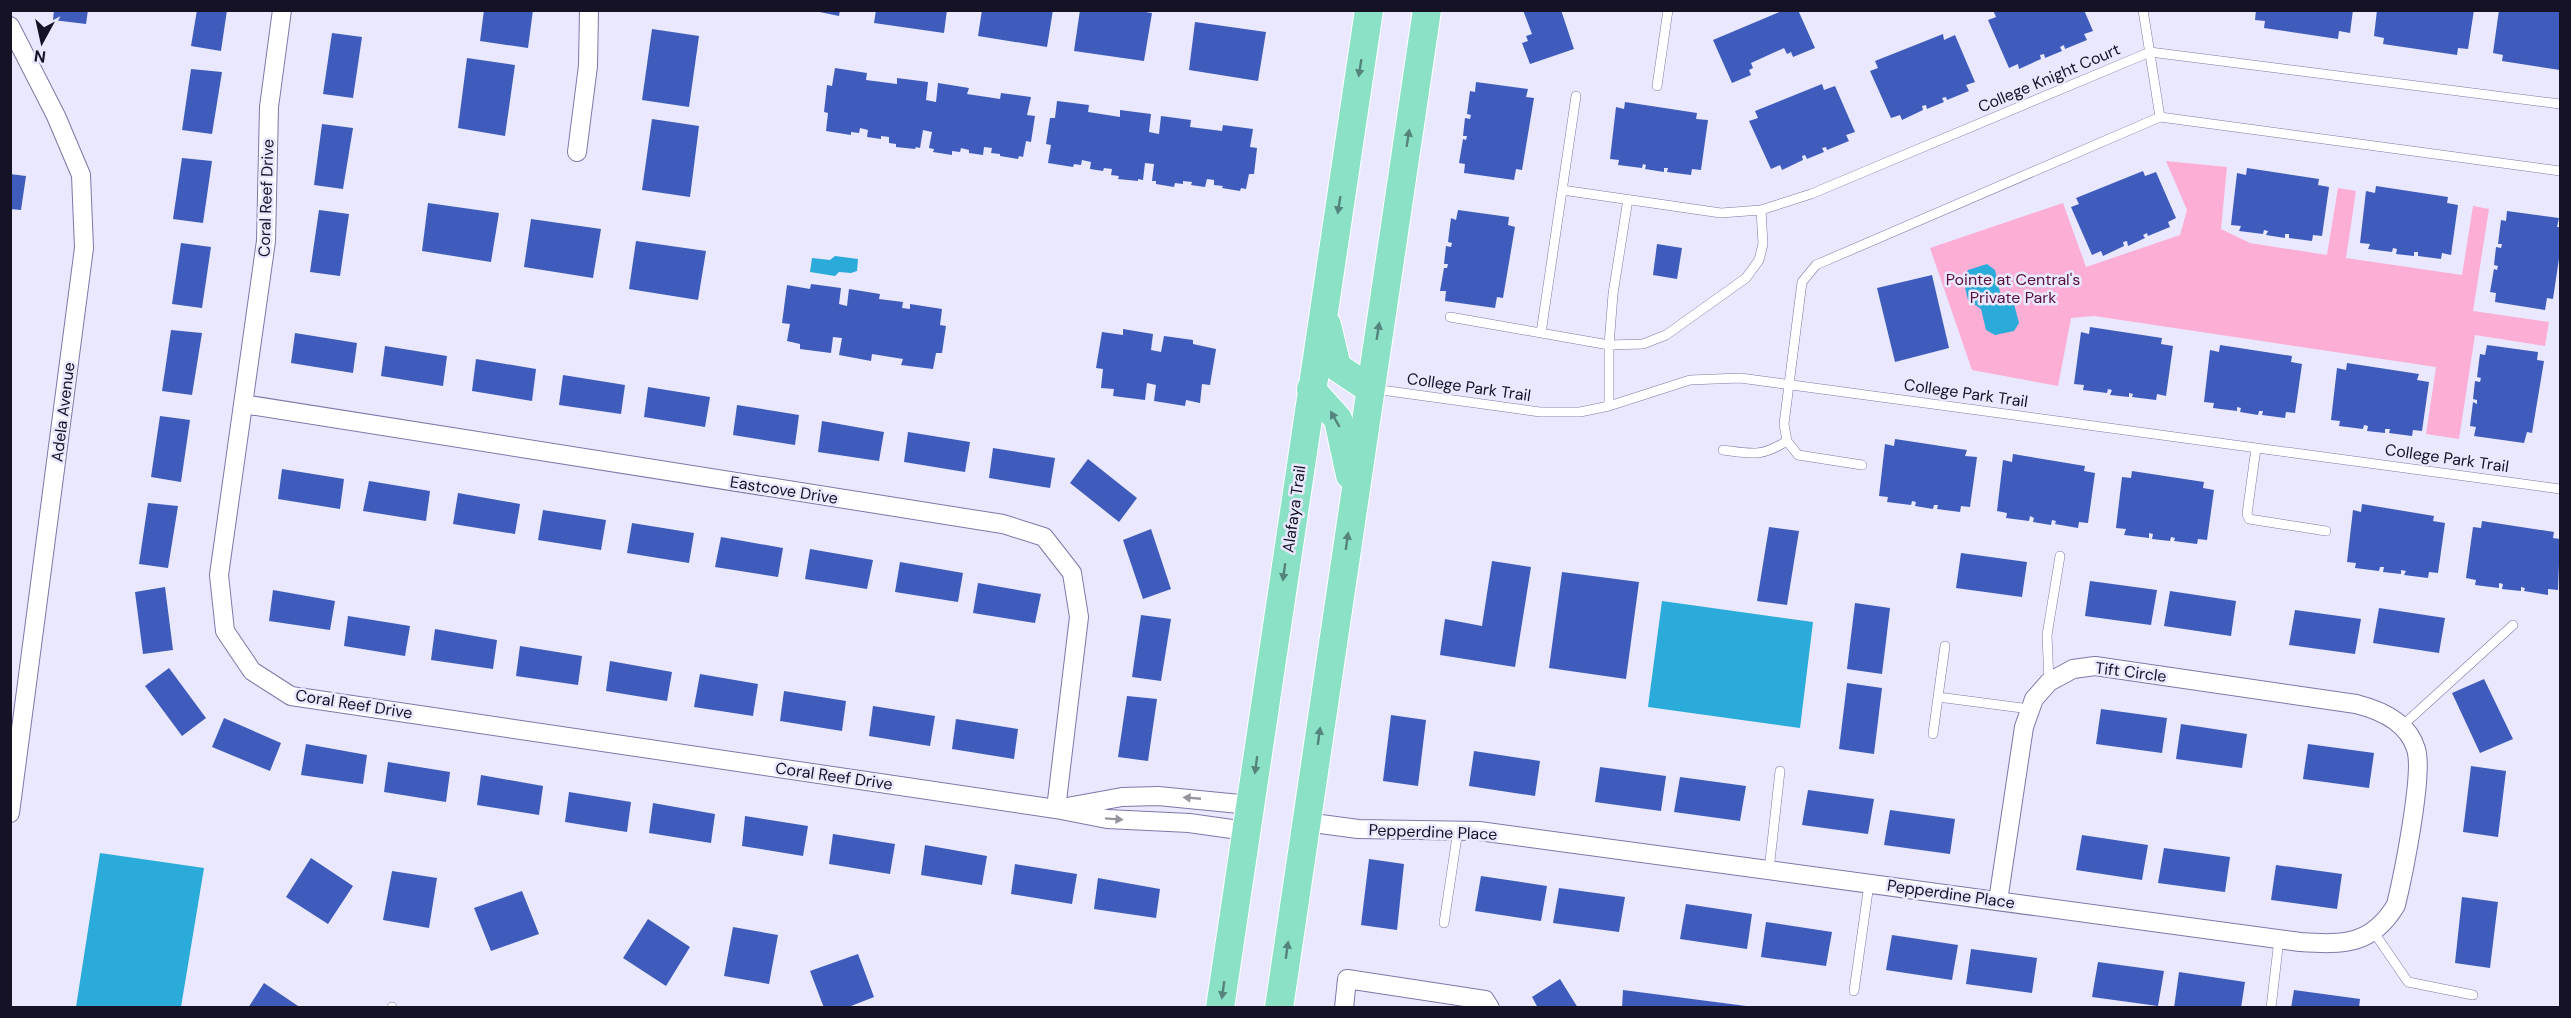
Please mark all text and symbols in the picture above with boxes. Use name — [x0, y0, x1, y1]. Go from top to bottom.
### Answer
north arrow — [12, 12, 72, 72]
street label: College Knight Court — [1975, 39, 2123, 117]
text: N — [33, 45, 47, 68]
one-way arrow — [1356, 59, 1365, 78]
one-way arrow — [1403, 129, 1412, 148]
street label: Coral Reef Drive — [253, 139, 279, 257]
one-way arrow — [1335, 196, 1344, 215]
park label: Pointe at Central's Private Park — [1946, 269, 2080, 308]
one-way arrow — [1374, 321, 1383, 340]
street label: Adela Avenue — [46, 361, 80, 463]
street label: College Park Trail — [1406, 368, 1532, 406]
street label: College Park Trail — [1903, 374, 2029, 412]
one-way arrow — [1330, 410, 1341, 427]
street label: College Park Trail — [2384, 439, 2510, 477]
street label: Alafaya Trail — [1277, 464, 1311, 554]
street label: Eastcove Drive — [729, 471, 839, 509]
one-way arrow — [1343, 532, 1352, 551]
one-way arrow — [1280, 562, 1289, 581]
street label: Tift Circle — [2094, 657, 2168, 687]
street label: Coral Reef Drive — [294, 684, 414, 724]
one-way arrow — [1314, 726, 1323, 745]
one-way arrow — [1251, 755, 1260, 774]
street label: Coral Reef Drive — [774, 757, 894, 795]
one-way arrow — [1182, 793, 1201, 803]
one-way arrow — [1104, 814, 1123, 824]
street label: Pepperdine Place — [1368, 819, 1498, 845]
street label: Pepperdine Place — [1886, 875, 2016, 913]
one-way arrow — [1283, 940, 1292, 959]
one-way arrow — [1218, 980, 1227, 999]

